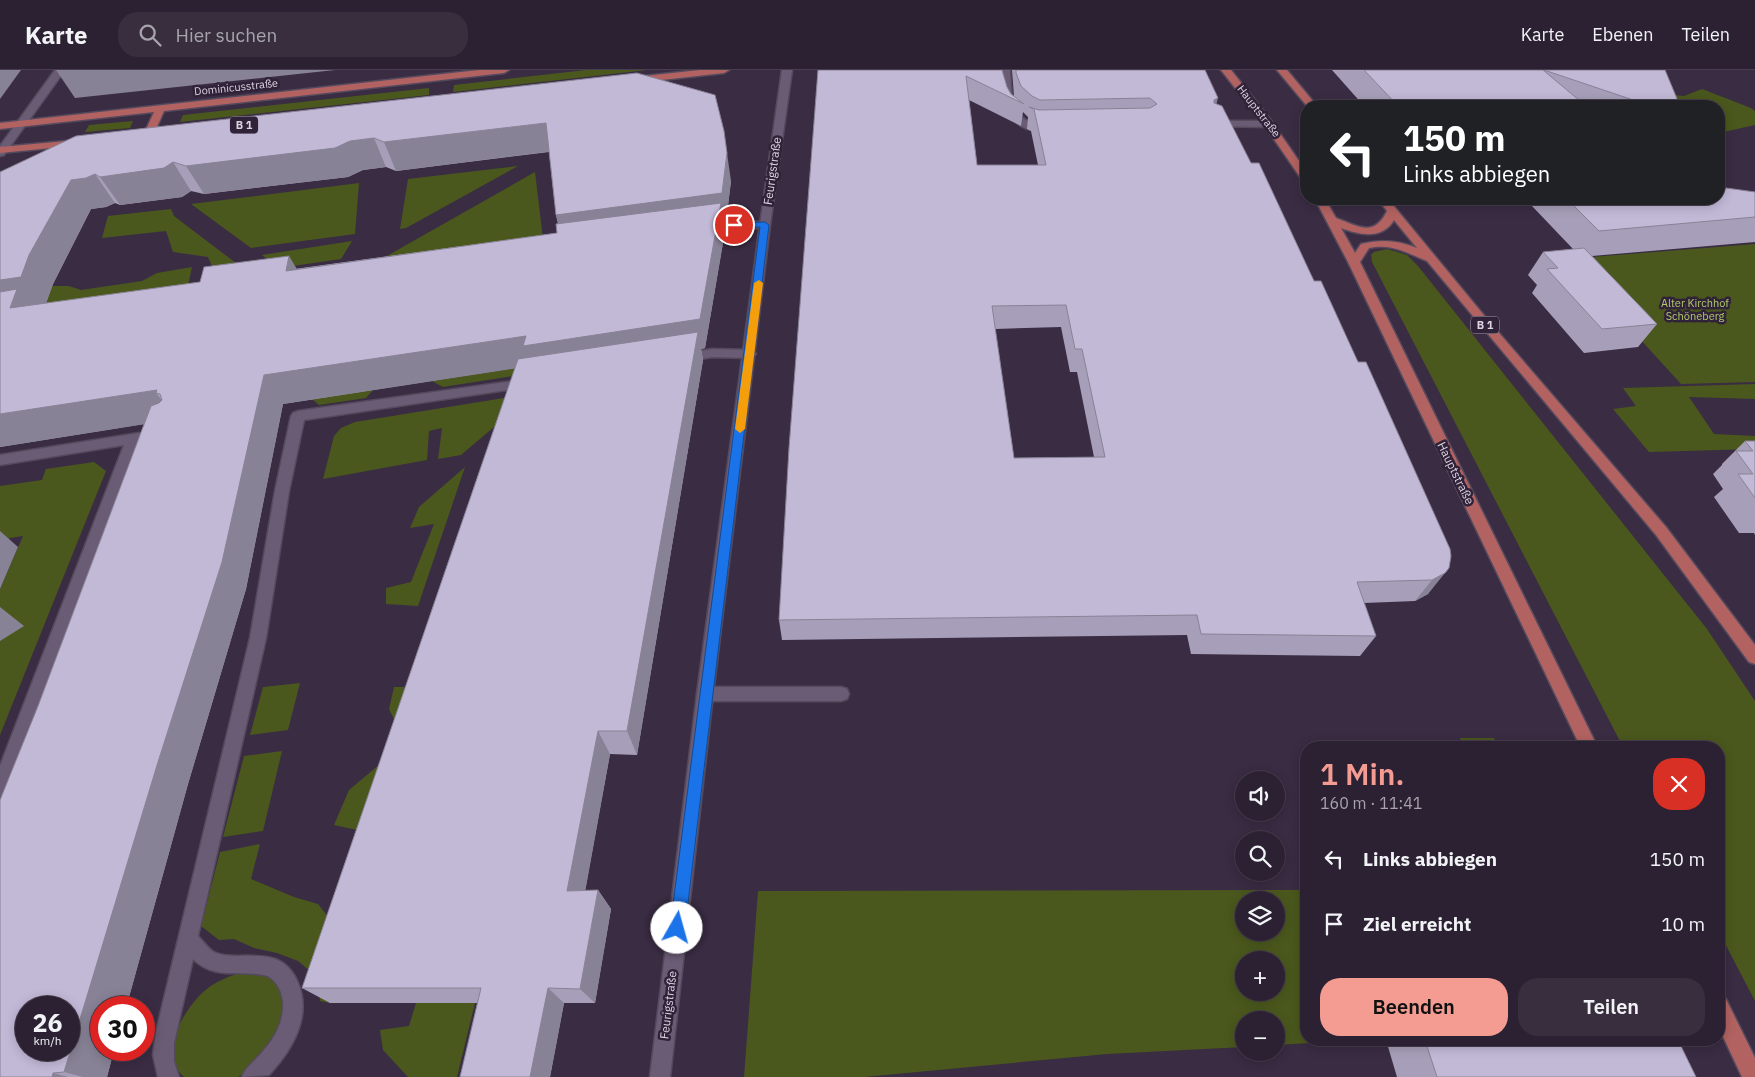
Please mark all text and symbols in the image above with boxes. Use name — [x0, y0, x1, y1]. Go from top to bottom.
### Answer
search box — [118, 12, 468, 57]
text: Karte — [25, 19, 88, 51]
icon: search — [136, 21, 164, 49]
text: Hier suchen — [176, 23, 277, 47]
text: Karte — [1521, 23, 1564, 46]
text: Ebenen — [1592, 23, 1653, 46]
text: Teilen — [1681, 23, 1730, 46]
street label: Dominicusstraße — [193, 76, 279, 98]
street label: Hauptstraße — [1234, 82, 1284, 140]
text: 150 m — [1403, 115, 1506, 161]
road number: B 1 — [230, 116, 258, 134]
icon: left — [1320, 120, 1385, 185]
street label: Feurigstraße — [760, 136, 784, 206]
text: Links abbiegen — [1403, 159, 1550, 188]
pin — [713, 204, 755, 246]
icon: arrive — [720, 211, 748, 239]
park label: Alter Kirchhof Schöneberg — [1661, 296, 1729, 323]
road number: B 1 — [1471, 316, 1499, 334]
street label: Hauptstraße — [1434, 439, 1478, 507]
text: 1 Min. — [1320, 754, 1404, 793]
button: close — [1653, 758, 1705, 810]
map controls — [1235, 771, 1285, 1061]
button: sound — [1235, 771, 1285, 821]
text: 160 m · 11:41 — [1320, 793, 1422, 813]
button: search — [1235, 831, 1285, 881]
icon: left — [1320, 845, 1348, 873]
text: Links abbiegen — [1363, 847, 1497, 871]
text: 150 m — [1650, 847, 1705, 871]
button: layers — [1235, 891, 1285, 941]
position arrow — [650, 901, 702, 953]
icon: arrive — [1320, 910, 1348, 938]
text: Ziel erreicht — [1363, 912, 1471, 936]
text: 10 m — [1661, 912, 1705, 936]
button: + — [1235, 951, 1285, 1001]
street label: Feurigstraße — [656, 970, 680, 1040]
button: Beenden — [1320, 978, 1508, 1036]
button: Teilen — [1518, 978, 1705, 1036]
speed limit sign: 30 — [90, 996, 155, 1061]
text: 26 — [32, 1006, 63, 1039]
button: − — [1235, 1011, 1285, 1061]
text: km/h — [33, 1033, 62, 1048]

